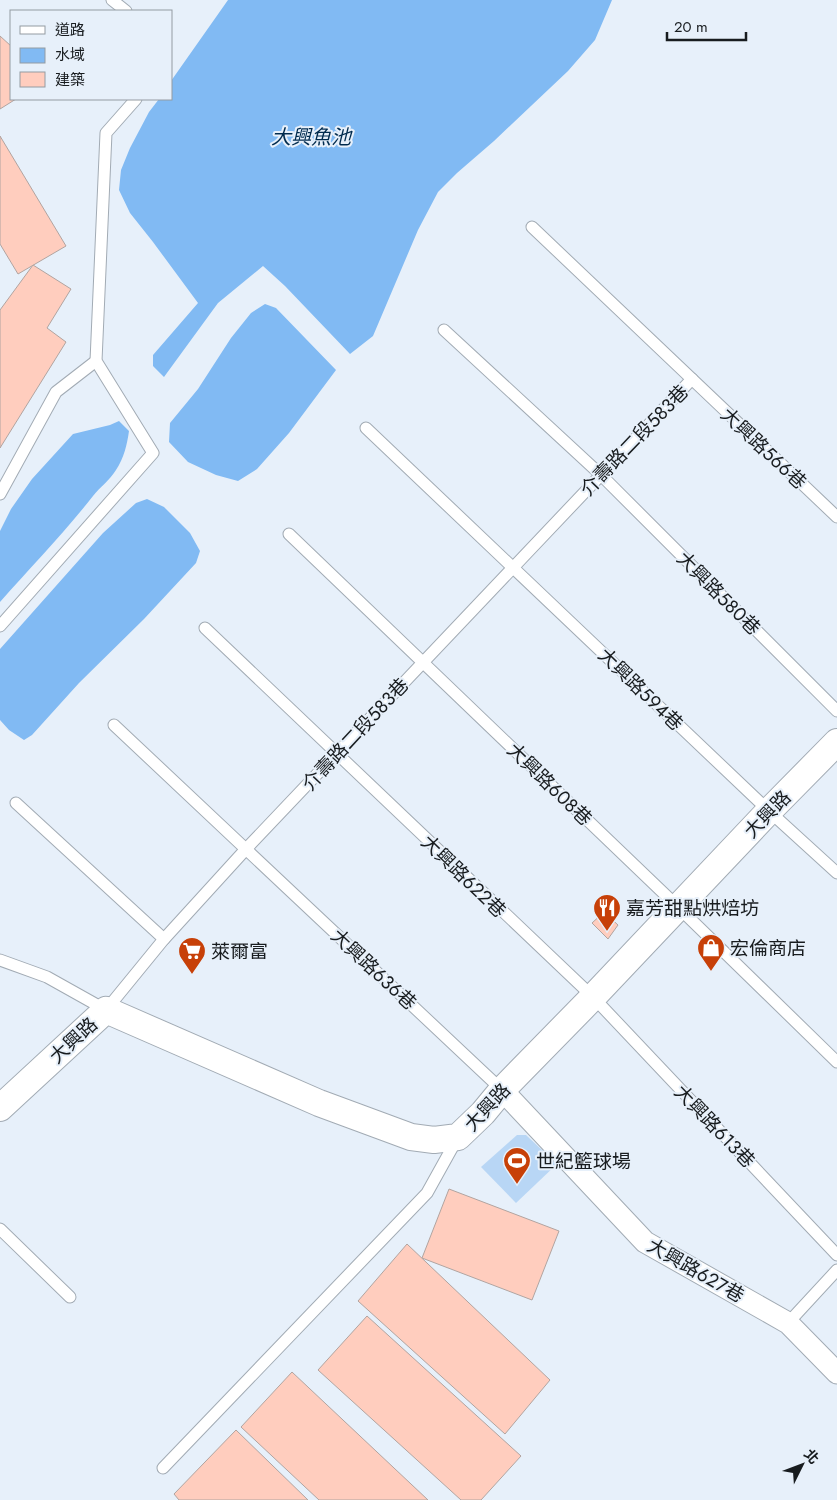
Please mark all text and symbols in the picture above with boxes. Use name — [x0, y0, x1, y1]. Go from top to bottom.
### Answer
legend — [10, 10, 172, 100]
scale bar — [667, 10, 746, 42]
text: 20 m — [674, 16, 708, 38]
text: 道路 — [55, 19, 85, 41]
text: 水域 — [55, 44, 85, 66]
text: 建築 — [55, 69, 85, 91]
water label: 大興魚池 — [271, 123, 353, 152]
street label: 介壽路二段583巷 — [574, 379, 695, 502]
street label: 大興路566巷 — [715, 401, 813, 495]
street label: 大興路580巷 — [671, 545, 767, 641]
street label: 大興路594巷 — [592, 642, 689, 737]
street label: 介壽路二段583巷 — [296, 672, 415, 797]
street label: 大興路608巷 — [501, 737, 598, 832]
street label: 大興路 — [738, 784, 797, 844]
street label: 大興路622巷 — [415, 829, 512, 924]
restaurant icon: 嘉芳甜點烘焙坊 — [592, 893, 622, 932]
place label: 嘉芳甜點烘焙坊 — [626, 895, 759, 922]
street label: 大興路636巷 — [325, 923, 422, 1016]
shop icon: 宏倫商店 — [696, 933, 726, 972]
place label: 宏倫商店 — [730, 935, 806, 962]
supermarket icon: 萊爾富 — [177, 936, 207, 975]
place label: 萊爾富 — [211, 938, 268, 965]
street label: 大興路 — [43, 1011, 103, 1070]
street label: 大興路 — [458, 1077, 517, 1137]
street label: 大興路613巷 — [668, 1079, 761, 1174]
sports icon: 世紀籃球場 — [502, 1146, 532, 1185]
place label: 世紀籃球場 — [536, 1148, 631, 1175]
street label: 大興路627巷 — [642, 1232, 749, 1309]
north arrow — [777, 1440, 827, 1490]
text: 北 — [800, 1444, 824, 1468]

